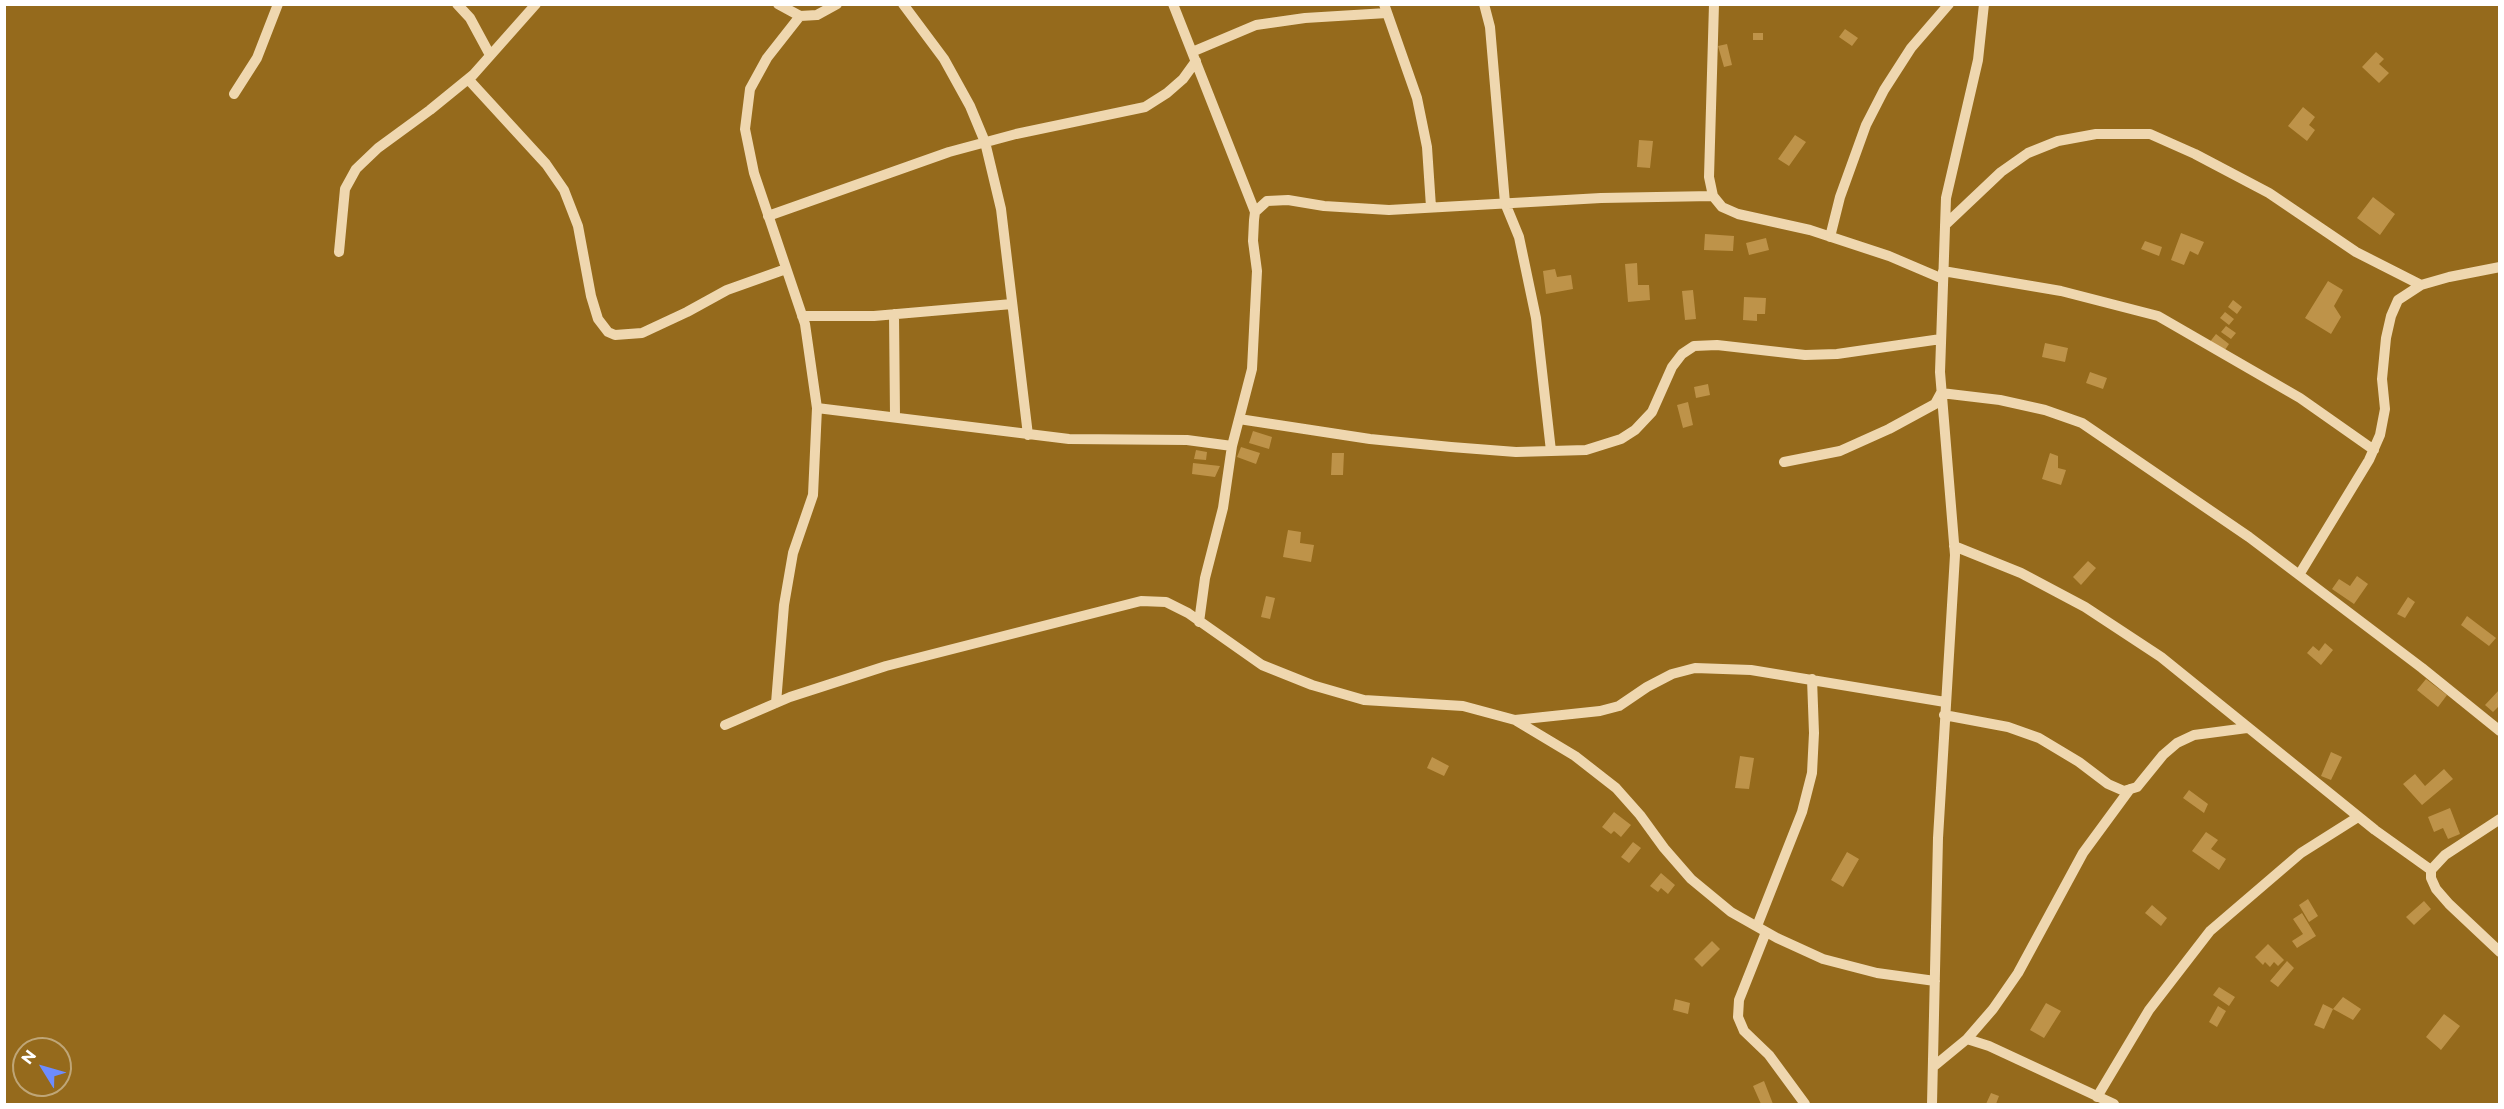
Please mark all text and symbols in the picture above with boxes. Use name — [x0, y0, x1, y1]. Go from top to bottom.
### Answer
north arrow — [12, 1037, 72, 1097]
text: N — [17, 1046, 40, 1068]

